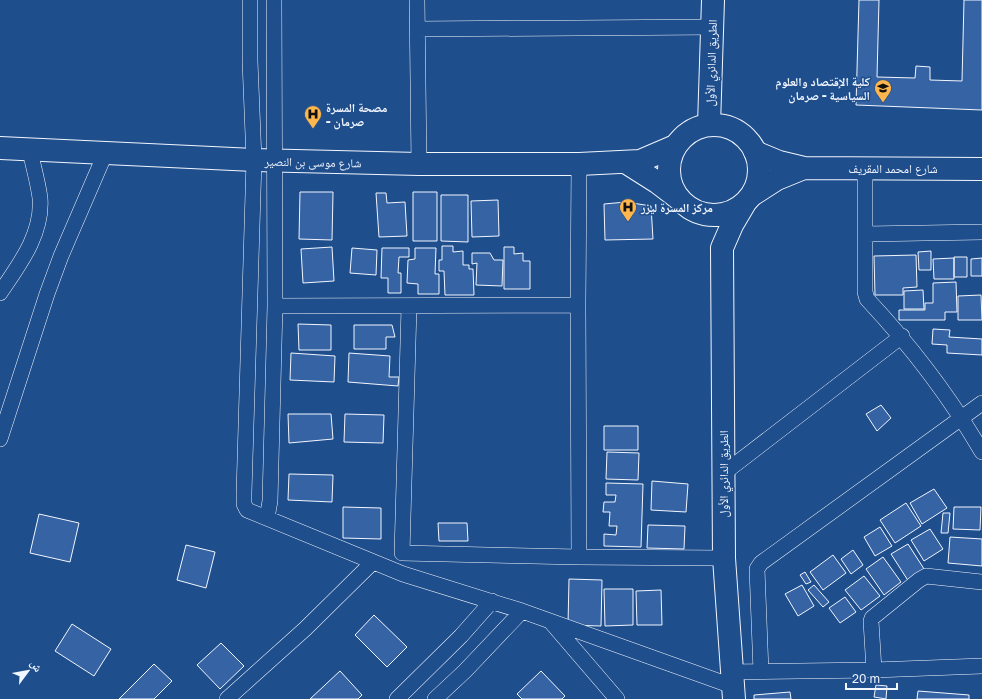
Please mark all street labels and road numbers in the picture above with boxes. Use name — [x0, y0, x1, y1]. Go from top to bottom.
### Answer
street label: الطريق الدائري الأول — [702, 19, 723, 107]
street label: شارع موسى بن النصير — [263, 154, 362, 171]
street label: شارع امحمد المقريف — [848, 161, 938, 177]
street label: الطريق الدائري الأول — [716, 430, 734, 517]

